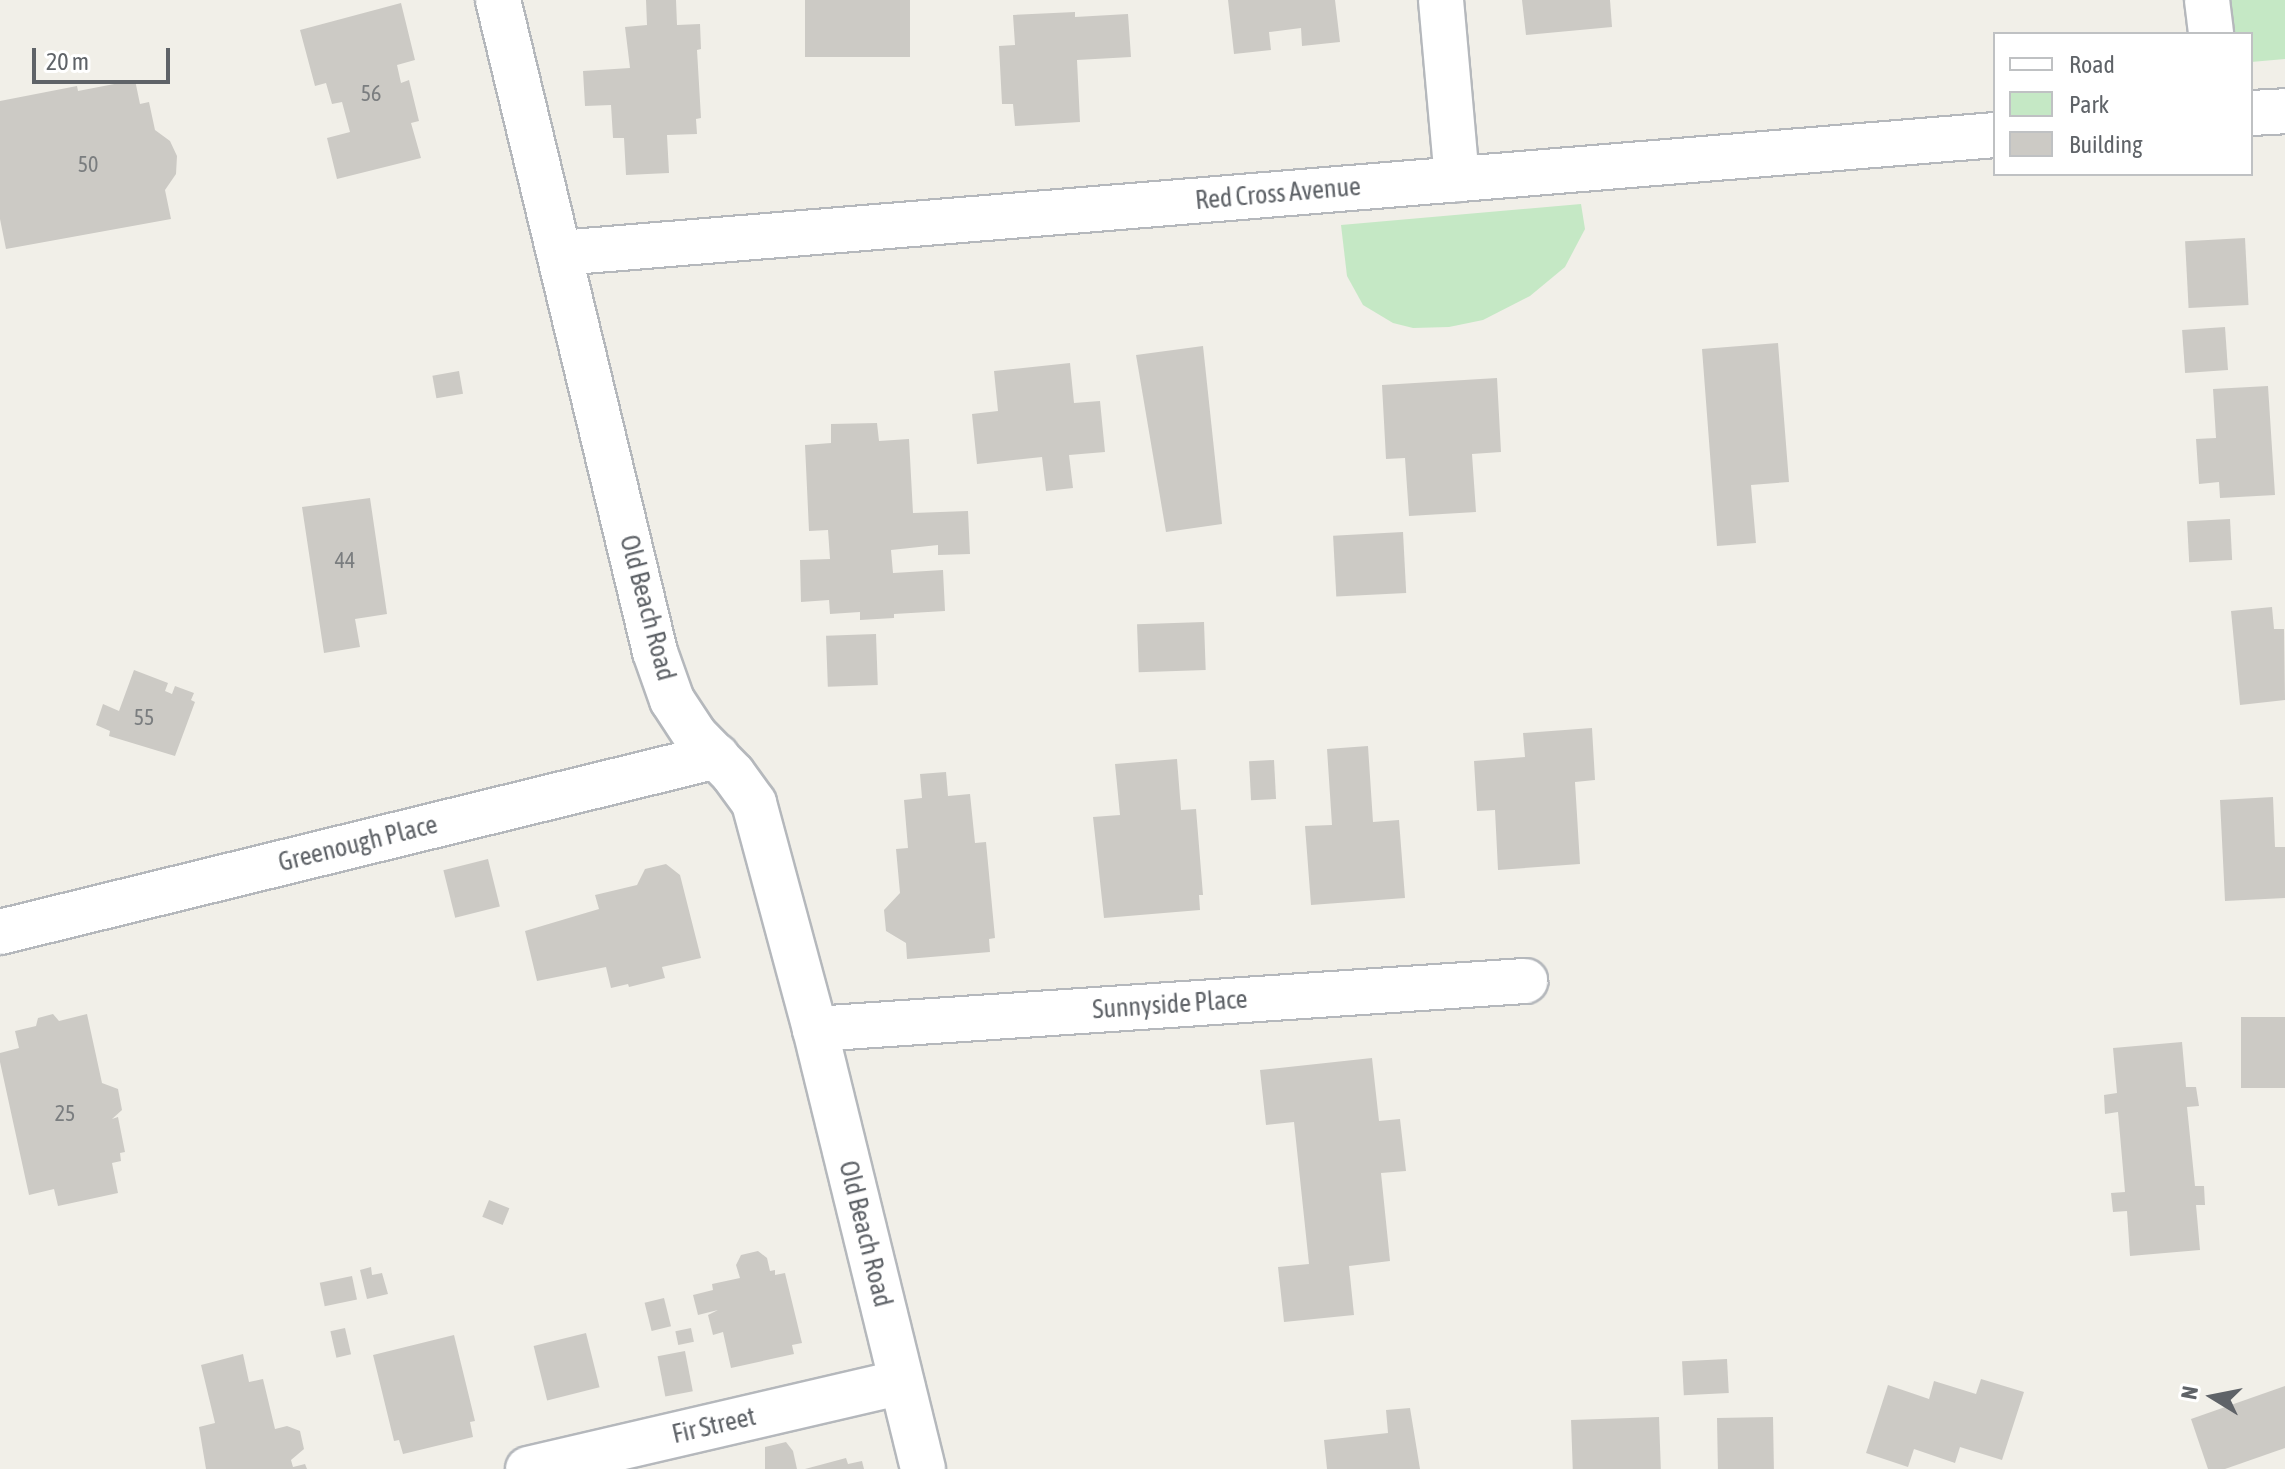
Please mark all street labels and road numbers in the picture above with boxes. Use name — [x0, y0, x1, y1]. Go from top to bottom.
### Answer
street label: Red Cross Avenue — [1194, 171, 1362, 217]
street label: Old Beach Road — [613, 532, 681, 684]
street label: Greenough Place — [275, 809, 441, 879]
street label: Sunnyside Place — [1091, 984, 1249, 1026]
street label: Old Beach Road — [832, 1158, 898, 1310]
street label: Fir Street — [669, 1401, 759, 1451]

